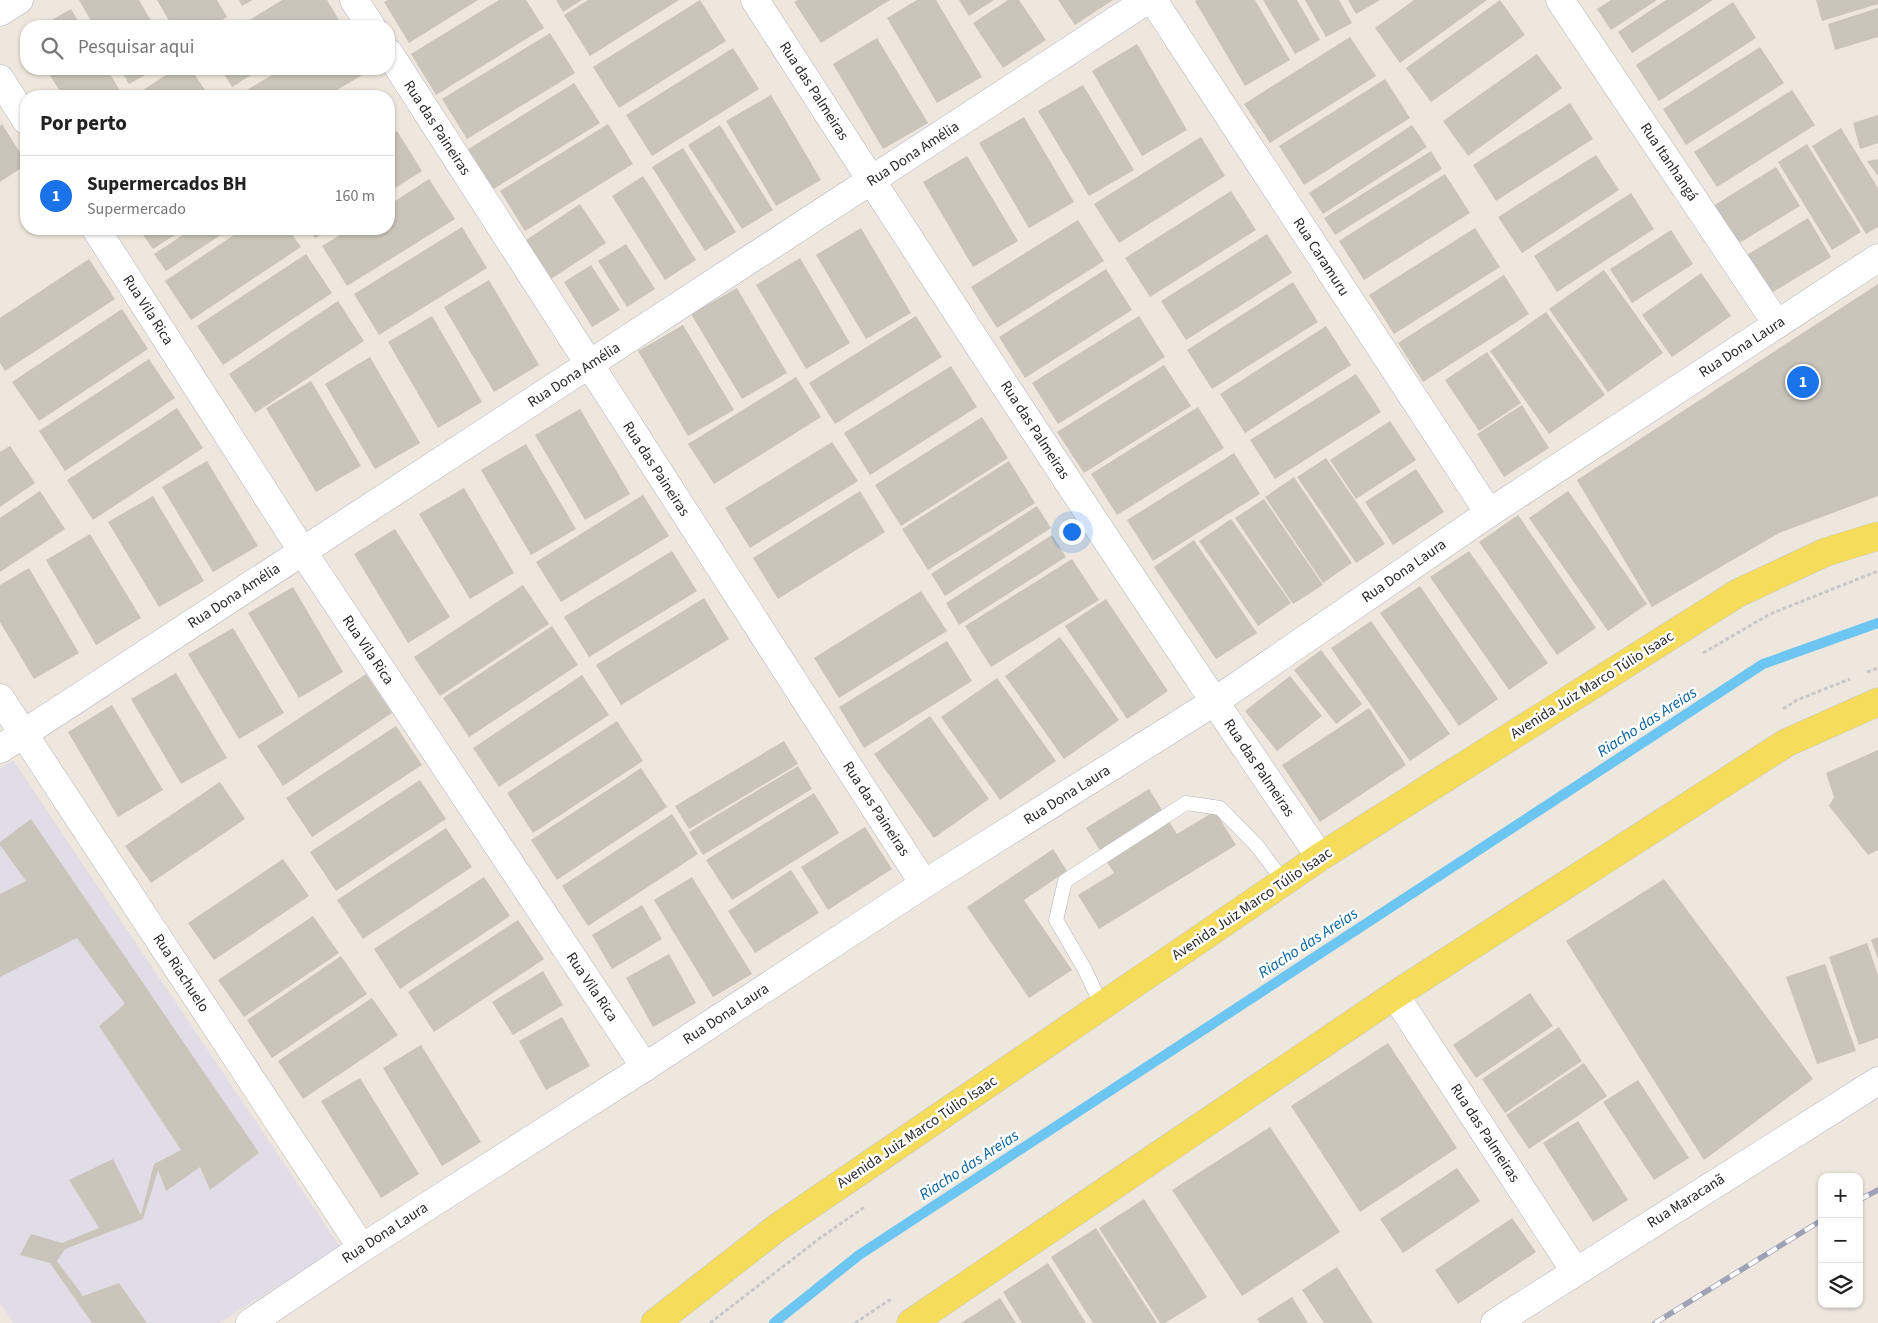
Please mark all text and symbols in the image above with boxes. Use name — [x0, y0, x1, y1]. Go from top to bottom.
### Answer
search box — [20, 20, 395, 75]
icon: search — [38, 34, 66, 62]
text: Pesquisar aqui — [78, 34, 194, 61]
street label: Rua das Palmeiras — [774, 38, 854, 144]
street label: Rua das Paineiras — [398, 76, 476, 180]
text: Por perto — [40, 108, 127, 138]
street label: Rua Dona Amélia — [863, 116, 963, 192]
street label: Rua Itanhangá — [1635, 119, 1703, 205]
text: Supermercados BH — [87, 171, 247, 198]
text: 1 — [52, 185, 60, 207]
text: 160 m — [335, 185, 375, 207]
text: Supermercado — [87, 198, 186, 220]
street label: Rua Caramuru — [1288, 214, 1354, 300]
street label: Rua Vila Rica — [118, 271, 178, 349]
street label: Rua Dona Laura — [1695, 311, 1789, 383]
street label: Rua Dona Amélia — [524, 337, 624, 413]
pin: 1 — [1787, 363, 1819, 401]
street label: Rua das Palmeiras — [995, 377, 1075, 483]
street label: Rua das Paineiras — [617, 417, 695, 521]
your location — [1059, 519, 1085, 545]
street label: Rua Dona Laura — [1358, 534, 1450, 608]
street label: Rua Dona Amélia — [184, 558, 284, 634]
street label: Rua Vila Rica — [337, 611, 399, 689]
street label: Avenida Juiz Marco Túlio Isaac — [1506, 626, 1678, 744]
water label: Riacho das Areias — [1593, 681, 1702, 762]
street label: Rua das Palmeiras — [1218, 715, 1300, 821]
street label: Rua das Paineiras — [837, 757, 915, 861]
street label: Rua Dona Laura — [1020, 760, 1114, 830]
street label: Avenida Juiz Marco Túlio Isaac — [1168, 842, 1336, 966]
water label: Riacho das Areias — [1254, 902, 1363, 983]
street label: Rua Riachuelo — [148, 930, 214, 1016]
street label: Rua Vila Rica — [561, 948, 623, 1026]
street label: Rua Dona Laura — [679, 978, 773, 1050]
street label: Avenida Juiz Marco Túlio Isaac — [833, 1070, 1001, 1194]
street label: Rua das Palmeiras — [1445, 1080, 1525, 1186]
water label: Riacho das Areias — [915, 1124, 1024, 1205]
street label: Rua Maracanã — [1643, 1169, 1729, 1233]
map controls — [1818, 1173, 1863, 1308]
button: + — [1818, 1173, 1863, 1218]
street label: Rua Dona Laura — [338, 1197, 432, 1269]
button: − — [1818, 1218, 1863, 1263]
button: layers — [1818, 1263, 1863, 1308]

